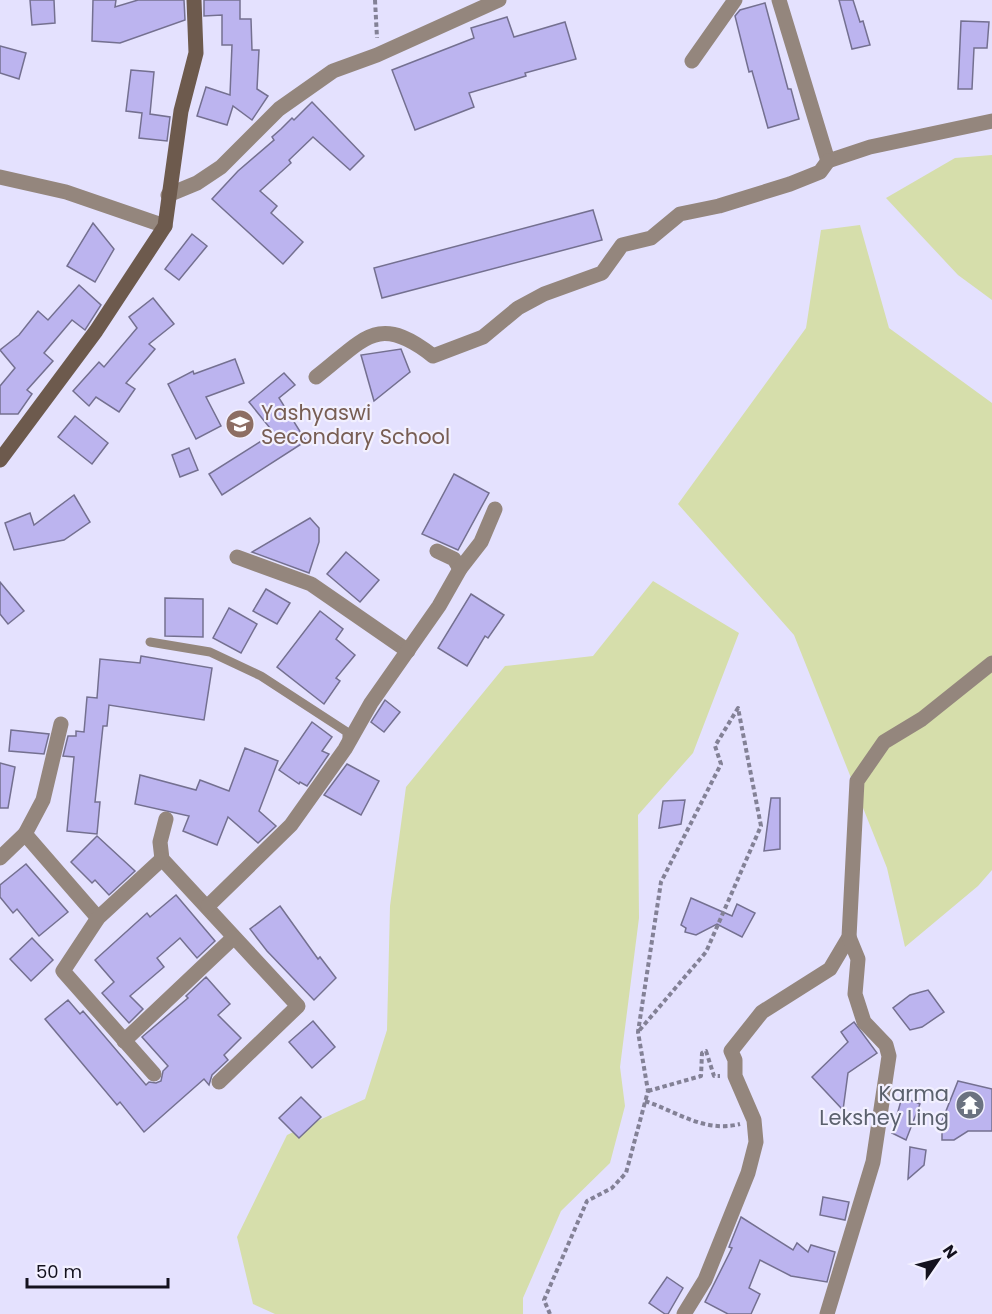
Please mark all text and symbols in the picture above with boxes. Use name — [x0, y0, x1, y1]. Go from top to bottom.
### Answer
place label: Yashyaswi Secondary School — [261, 398, 450, 451]
school or university icon: Yashyaswi Secondary School — [224, 408, 256, 440]
place label: Karma Lekshey Ling — [819, 1079, 949, 1132]
temple icon: Karma Lekshey Ling — [954, 1089, 986, 1121]
north arrow — [908, 1230, 968, 1290]
text: N — [937, 1240, 963, 1263]
scale bar — [27, 1251, 168, 1289]
text: 50 m — [36, 1259, 82, 1284]

